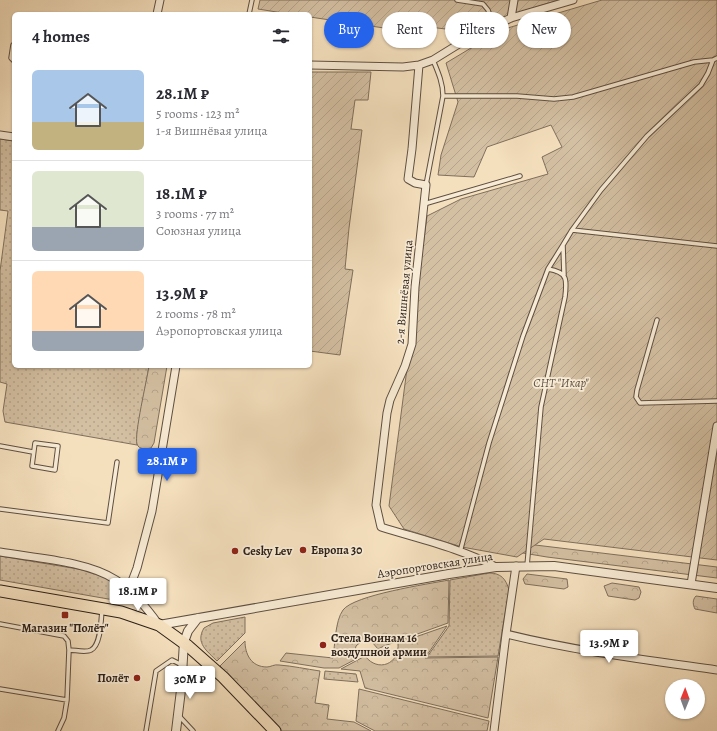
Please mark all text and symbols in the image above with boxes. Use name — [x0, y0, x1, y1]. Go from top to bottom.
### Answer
chip: Buy — [324, 12, 374, 48]
chip: Rent — [382, 12, 437, 48]
chip: Filters — [445, 12, 509, 48]
chip: New — [517, 12, 571, 48]
text: 4 homes — [32, 25, 90, 48]
icon: filters — [270, 25, 292, 47]
text: 28.1M ₽ — [156, 82, 209, 105]
icon: home — [64, 86, 112, 134]
text: 5 rooms · 123 m² — [156, 105, 239, 122]
text: 1-я Вишнёвая улица — [156, 122, 268, 139]
text: 18.1M ₽ — [156, 182, 207, 205]
icon: home — [64, 187, 112, 235]
text: 3 rooms · 77 m² — [156, 205, 234, 222]
text: Союзная улица — [156, 222, 241, 239]
street label: 2-я Вишнёвая улица — [391, 239, 417, 345]
text: 13.9M ₽ — [156, 282, 208, 305]
icon: home — [64, 287, 112, 335]
text: 2 rooms · 78 m² — [156, 305, 236, 322]
text: Аэропортовская улица — [156, 322, 282, 339]
park label: СНТ "Икар" — [533, 375, 589, 391]
pin: 28.1M ₽ — [130, 448, 204, 482]
text: 28.1M ₽ — [147, 452, 187, 469]
place label: Европа 30 — [311, 542, 362, 558]
place label: Cesky Lev — [243, 543, 292, 559]
marker: Европа 30 — [298, 545, 308, 555]
marker: Cesky Lev — [230, 546, 240, 556]
street label: Аэропортовская улица — [375, 548, 494, 582]
pin: 18.1M ₽ — [101, 578, 175, 612]
text: 18.1M ₽ — [119, 582, 157, 599]
marker: Магазин "Полёт" — [60, 610, 70, 620]
place label: Магазин "Полёт" — [21, 620, 109, 636]
place label: Стела Воинам 16 воздушной армии — [331, 630, 427, 660]
pin: 13.9M ₽ — [572, 630, 646, 664]
text: 13.9M ₽ — [589, 634, 629, 651]
marker: Стела Воинам 16 воздушной армии — [318, 640, 328, 650]
pin: 30M ₽ — [162, 666, 218, 700]
place label: Полёт — [97, 670, 130, 686]
text: 30M ₽ — [174, 670, 206, 687]
marker: Полёт — [132, 673, 142, 683]
north arrow — [665, 679, 705, 719]
map controls — [665, 679, 705, 719]

